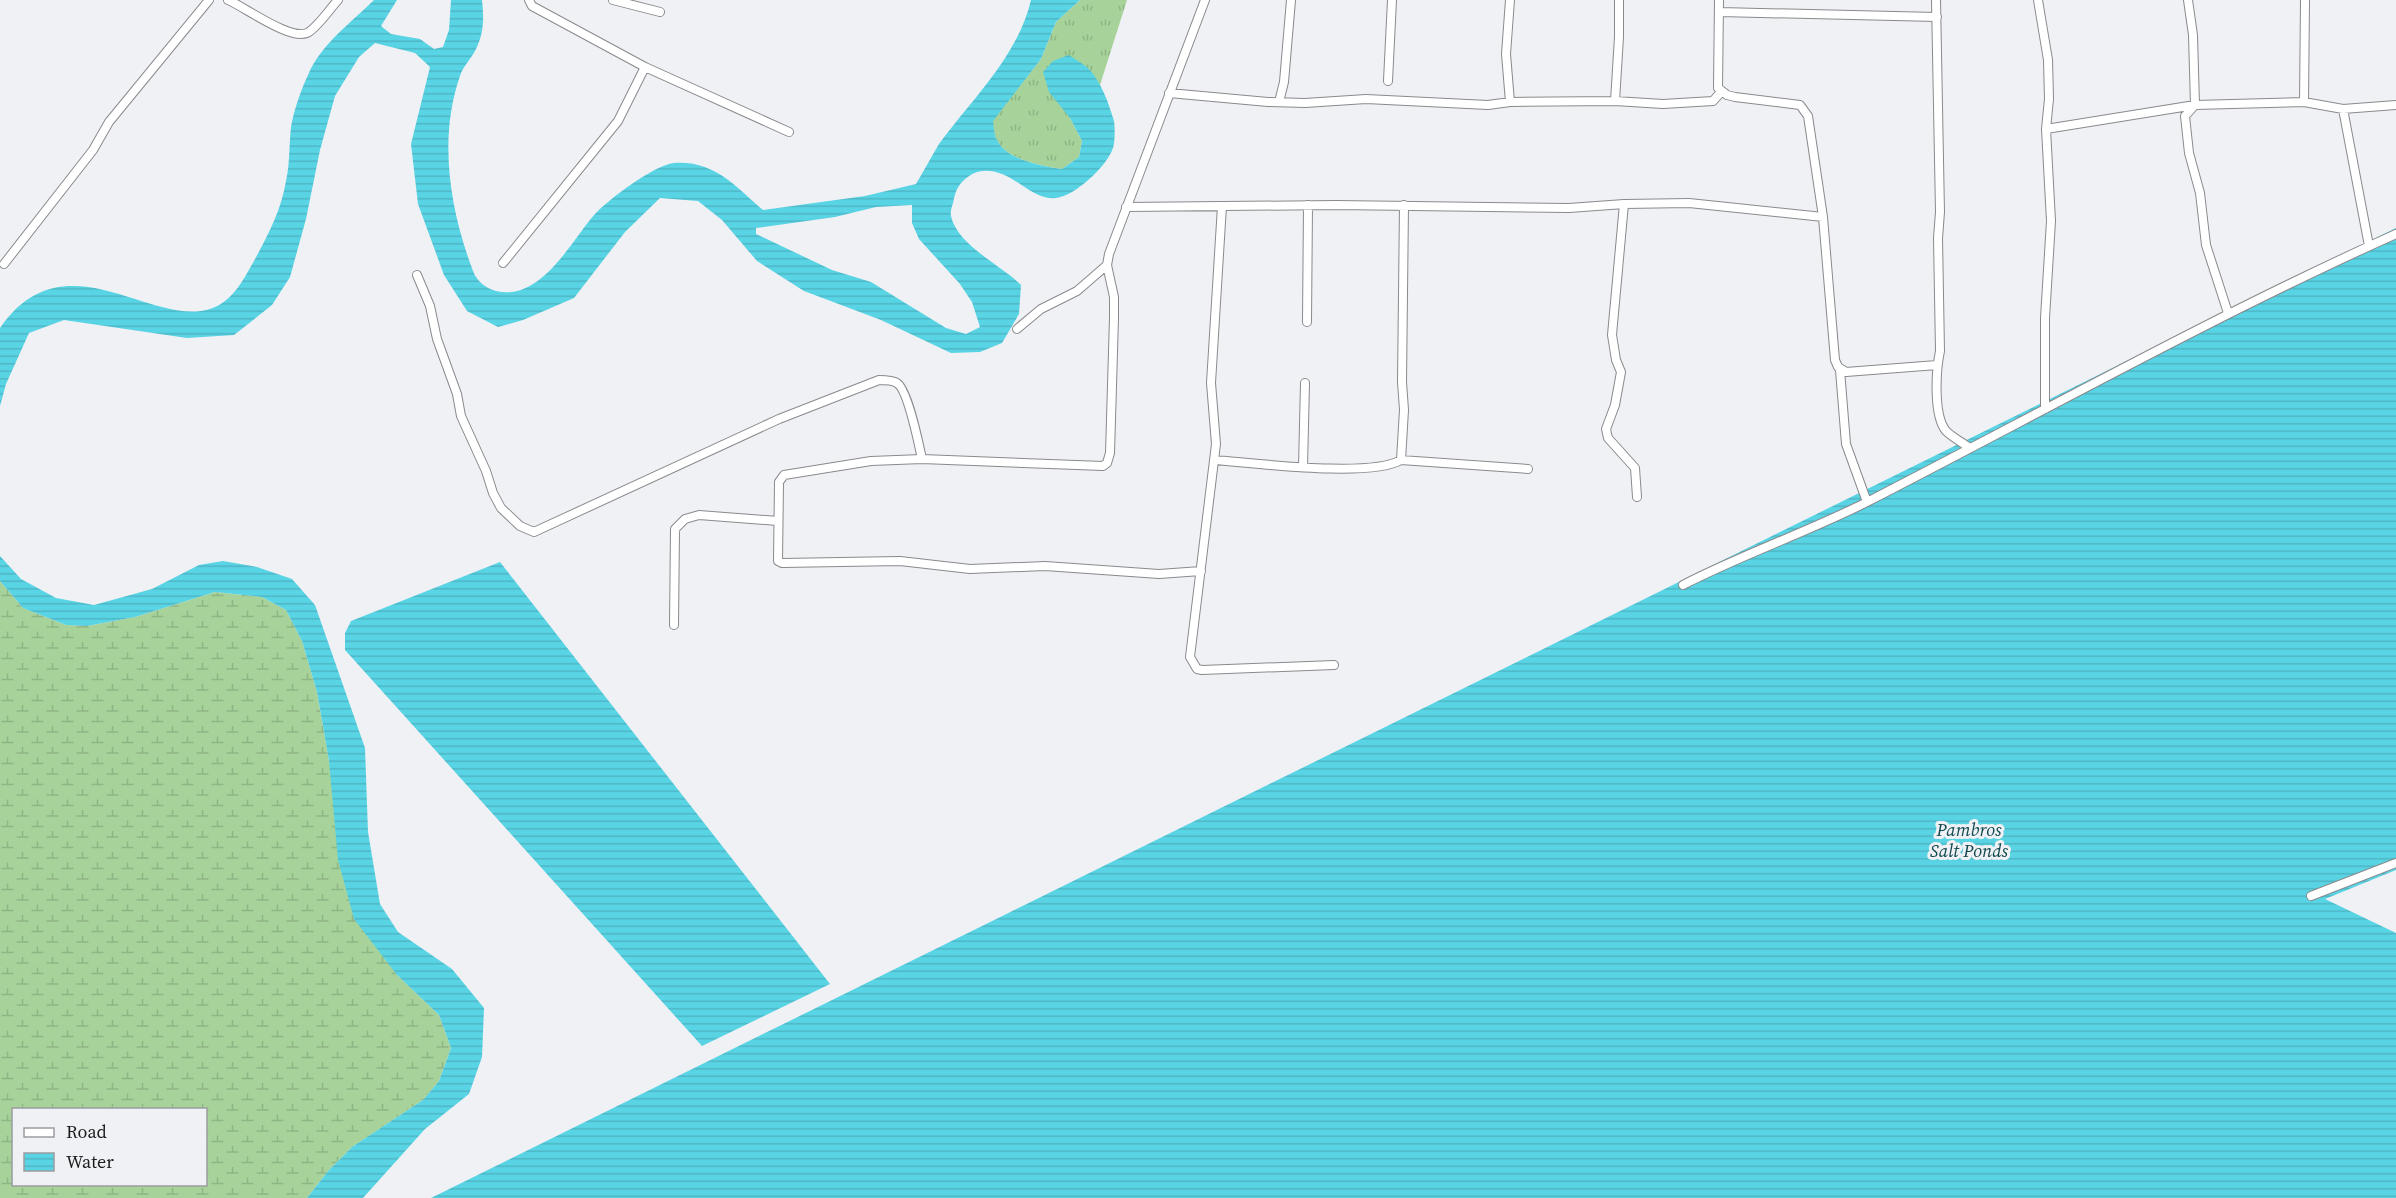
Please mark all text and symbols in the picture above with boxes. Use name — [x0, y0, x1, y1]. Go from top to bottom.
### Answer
water label: Pambros Salt Ponds — [1930, 817, 2009, 863]
legend — [12, 1108, 207, 1186]
text: Road — [66, 1119, 107, 1144]
text: Water — [66, 1149, 114, 1174]

